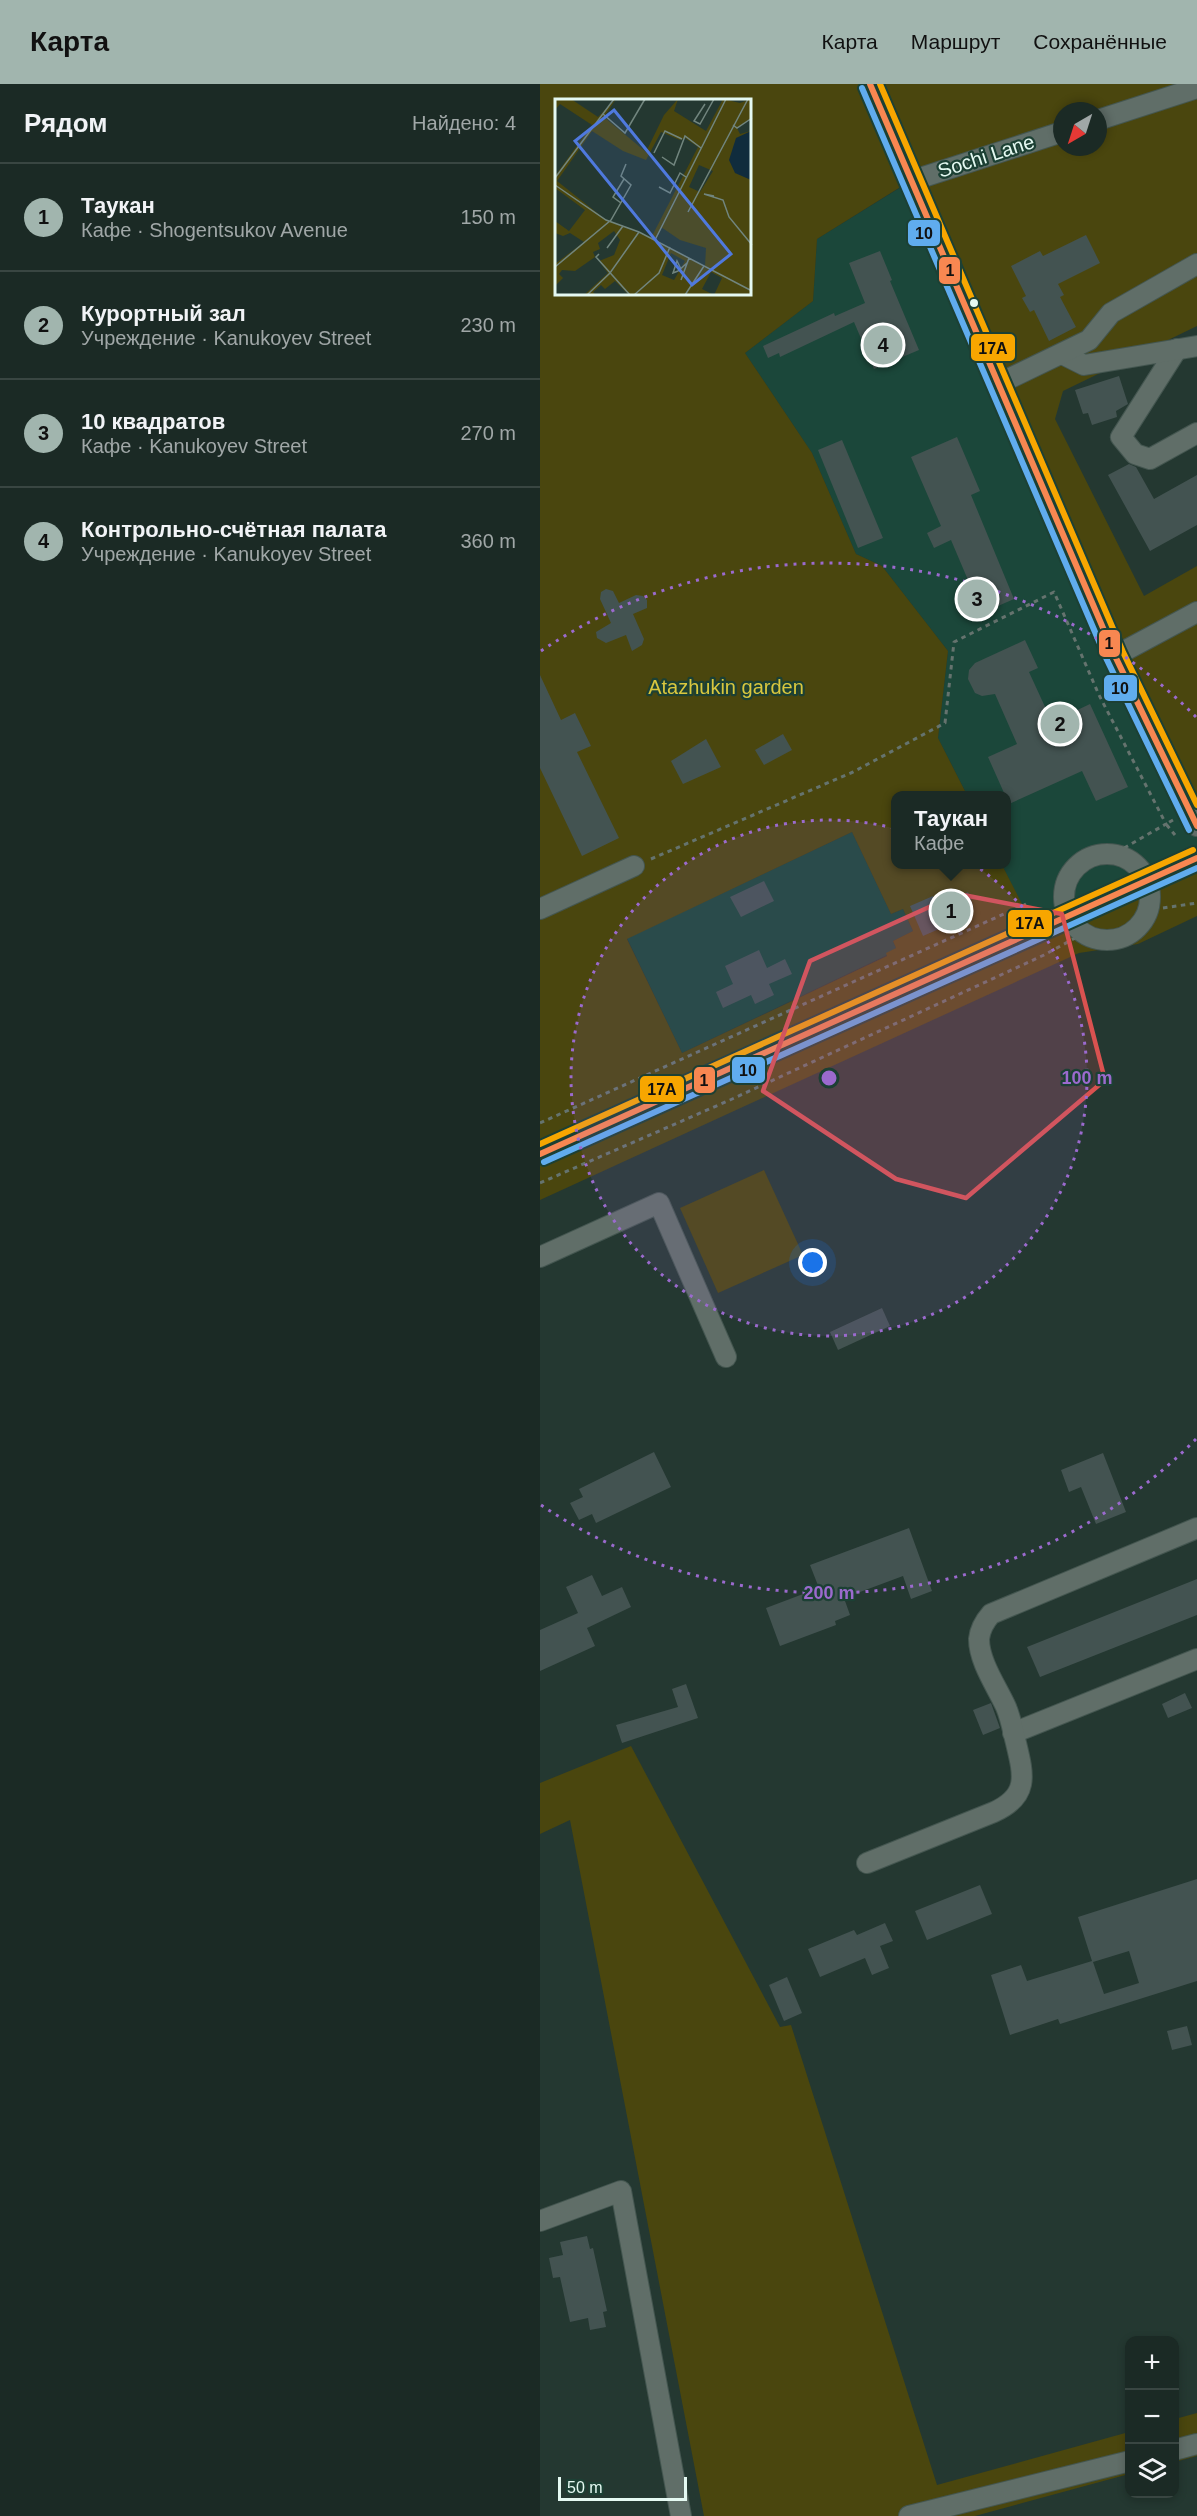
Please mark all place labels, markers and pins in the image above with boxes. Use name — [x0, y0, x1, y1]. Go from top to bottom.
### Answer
unlabelled marker — [968, 297, 980, 309]
pin: 4 — [864, 322, 902, 368]
pin: 3 — [958, 576, 996, 622]
pin: 2 — [1040, 702, 1080, 746]
pin: 1 — [932, 888, 970, 934]
centre of rings — [819, 1068, 839, 1088]

